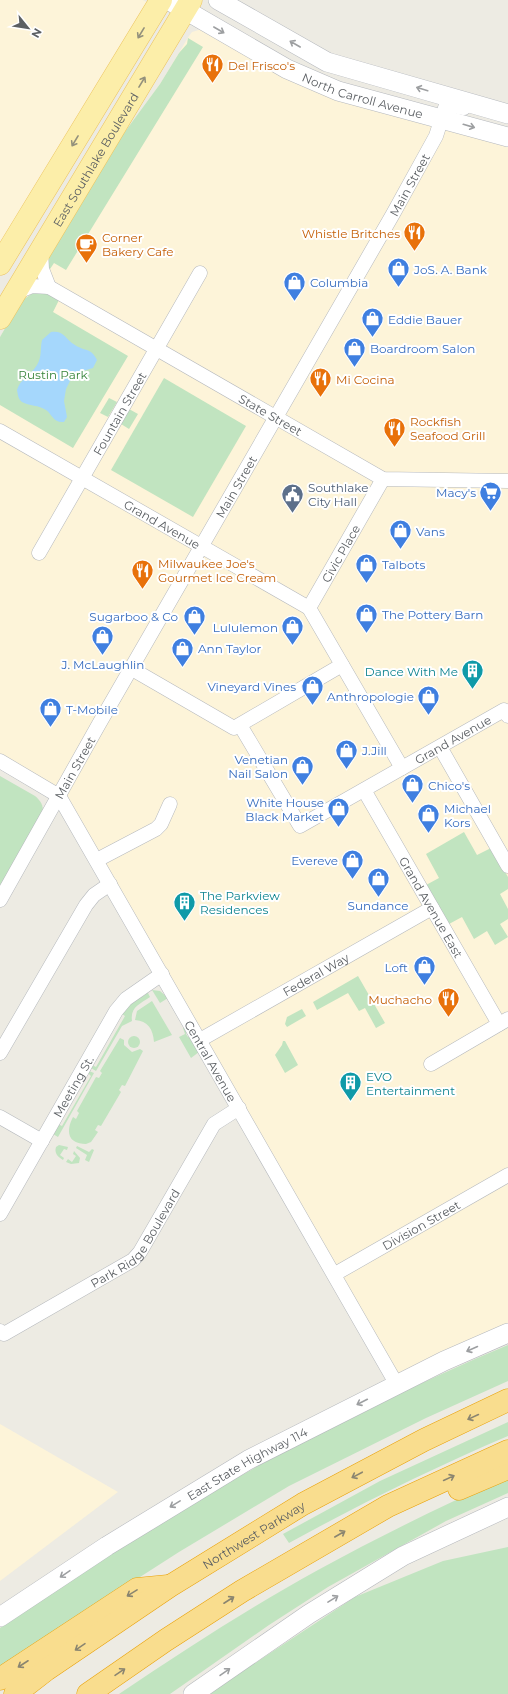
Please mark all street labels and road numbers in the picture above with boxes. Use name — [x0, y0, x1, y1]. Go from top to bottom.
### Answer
street label: North Carroll Avenue — [300, 69, 425, 121]
street label: East Southlake Boulevard — [49, 90, 141, 229]
street label: Main Street — [386, 151, 433, 219]
street label: Fountain Street — [89, 369, 149, 458]
street label: State Street — [236, 390, 305, 439]
street label: Main Street — [212, 453, 260, 520]
street label: Grand Avenue — [121, 496, 203, 552]
street label: Civic Place — [318, 522, 363, 585]
street label: Grand Avenue — [412, 712, 493, 767]
street label: Main Street — [51, 733, 98, 801]
street label: Grand Avenue East — [396, 854, 467, 960]
street label: Federal Way — [280, 949, 352, 999]
street label: Central Avenue — [182, 1017, 240, 1104]
street label: Meeting St. — [49, 1053, 96, 1120]
street label: Park Ridge Boulevard — [88, 1186, 182, 1290]
street label: Division Street — [379, 1197, 463, 1253]
street label: East State Highway 114 — [184, 1424, 310, 1503]
street label: Northwest Parkway — [199, 1497, 308, 1572]

